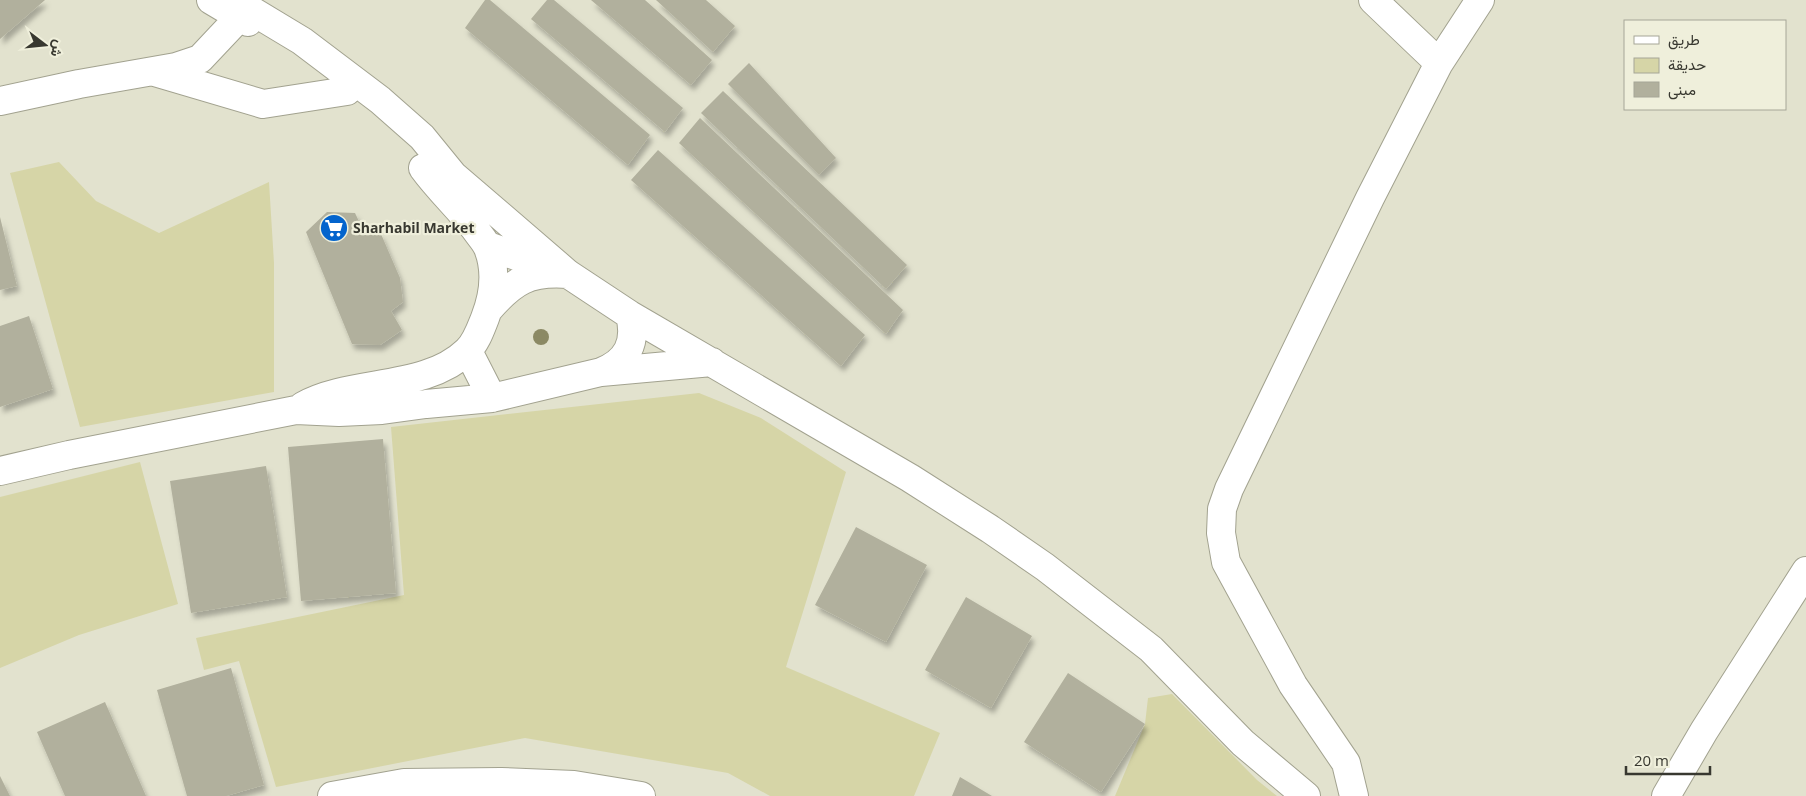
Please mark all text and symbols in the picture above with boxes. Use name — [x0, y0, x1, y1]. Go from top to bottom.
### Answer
north arrow — [20, 20, 70, 70]
legend — [1624, 20, 1786, 110]
text: طريق — [1668, 29, 1700, 50]
text: ش — [46, 38, 69, 60]
text: حديقة — [1668, 54, 1706, 74]
text: مبنى — [1668, 79, 1696, 100]
supermarket icon: Sharhabil Market — [319, 213, 349, 243]
place label: Sharhabil Market — [353, 218, 474, 237]
scale bar — [1626, 744, 1710, 776]
text: 20 m — [1634, 750, 1669, 770]

